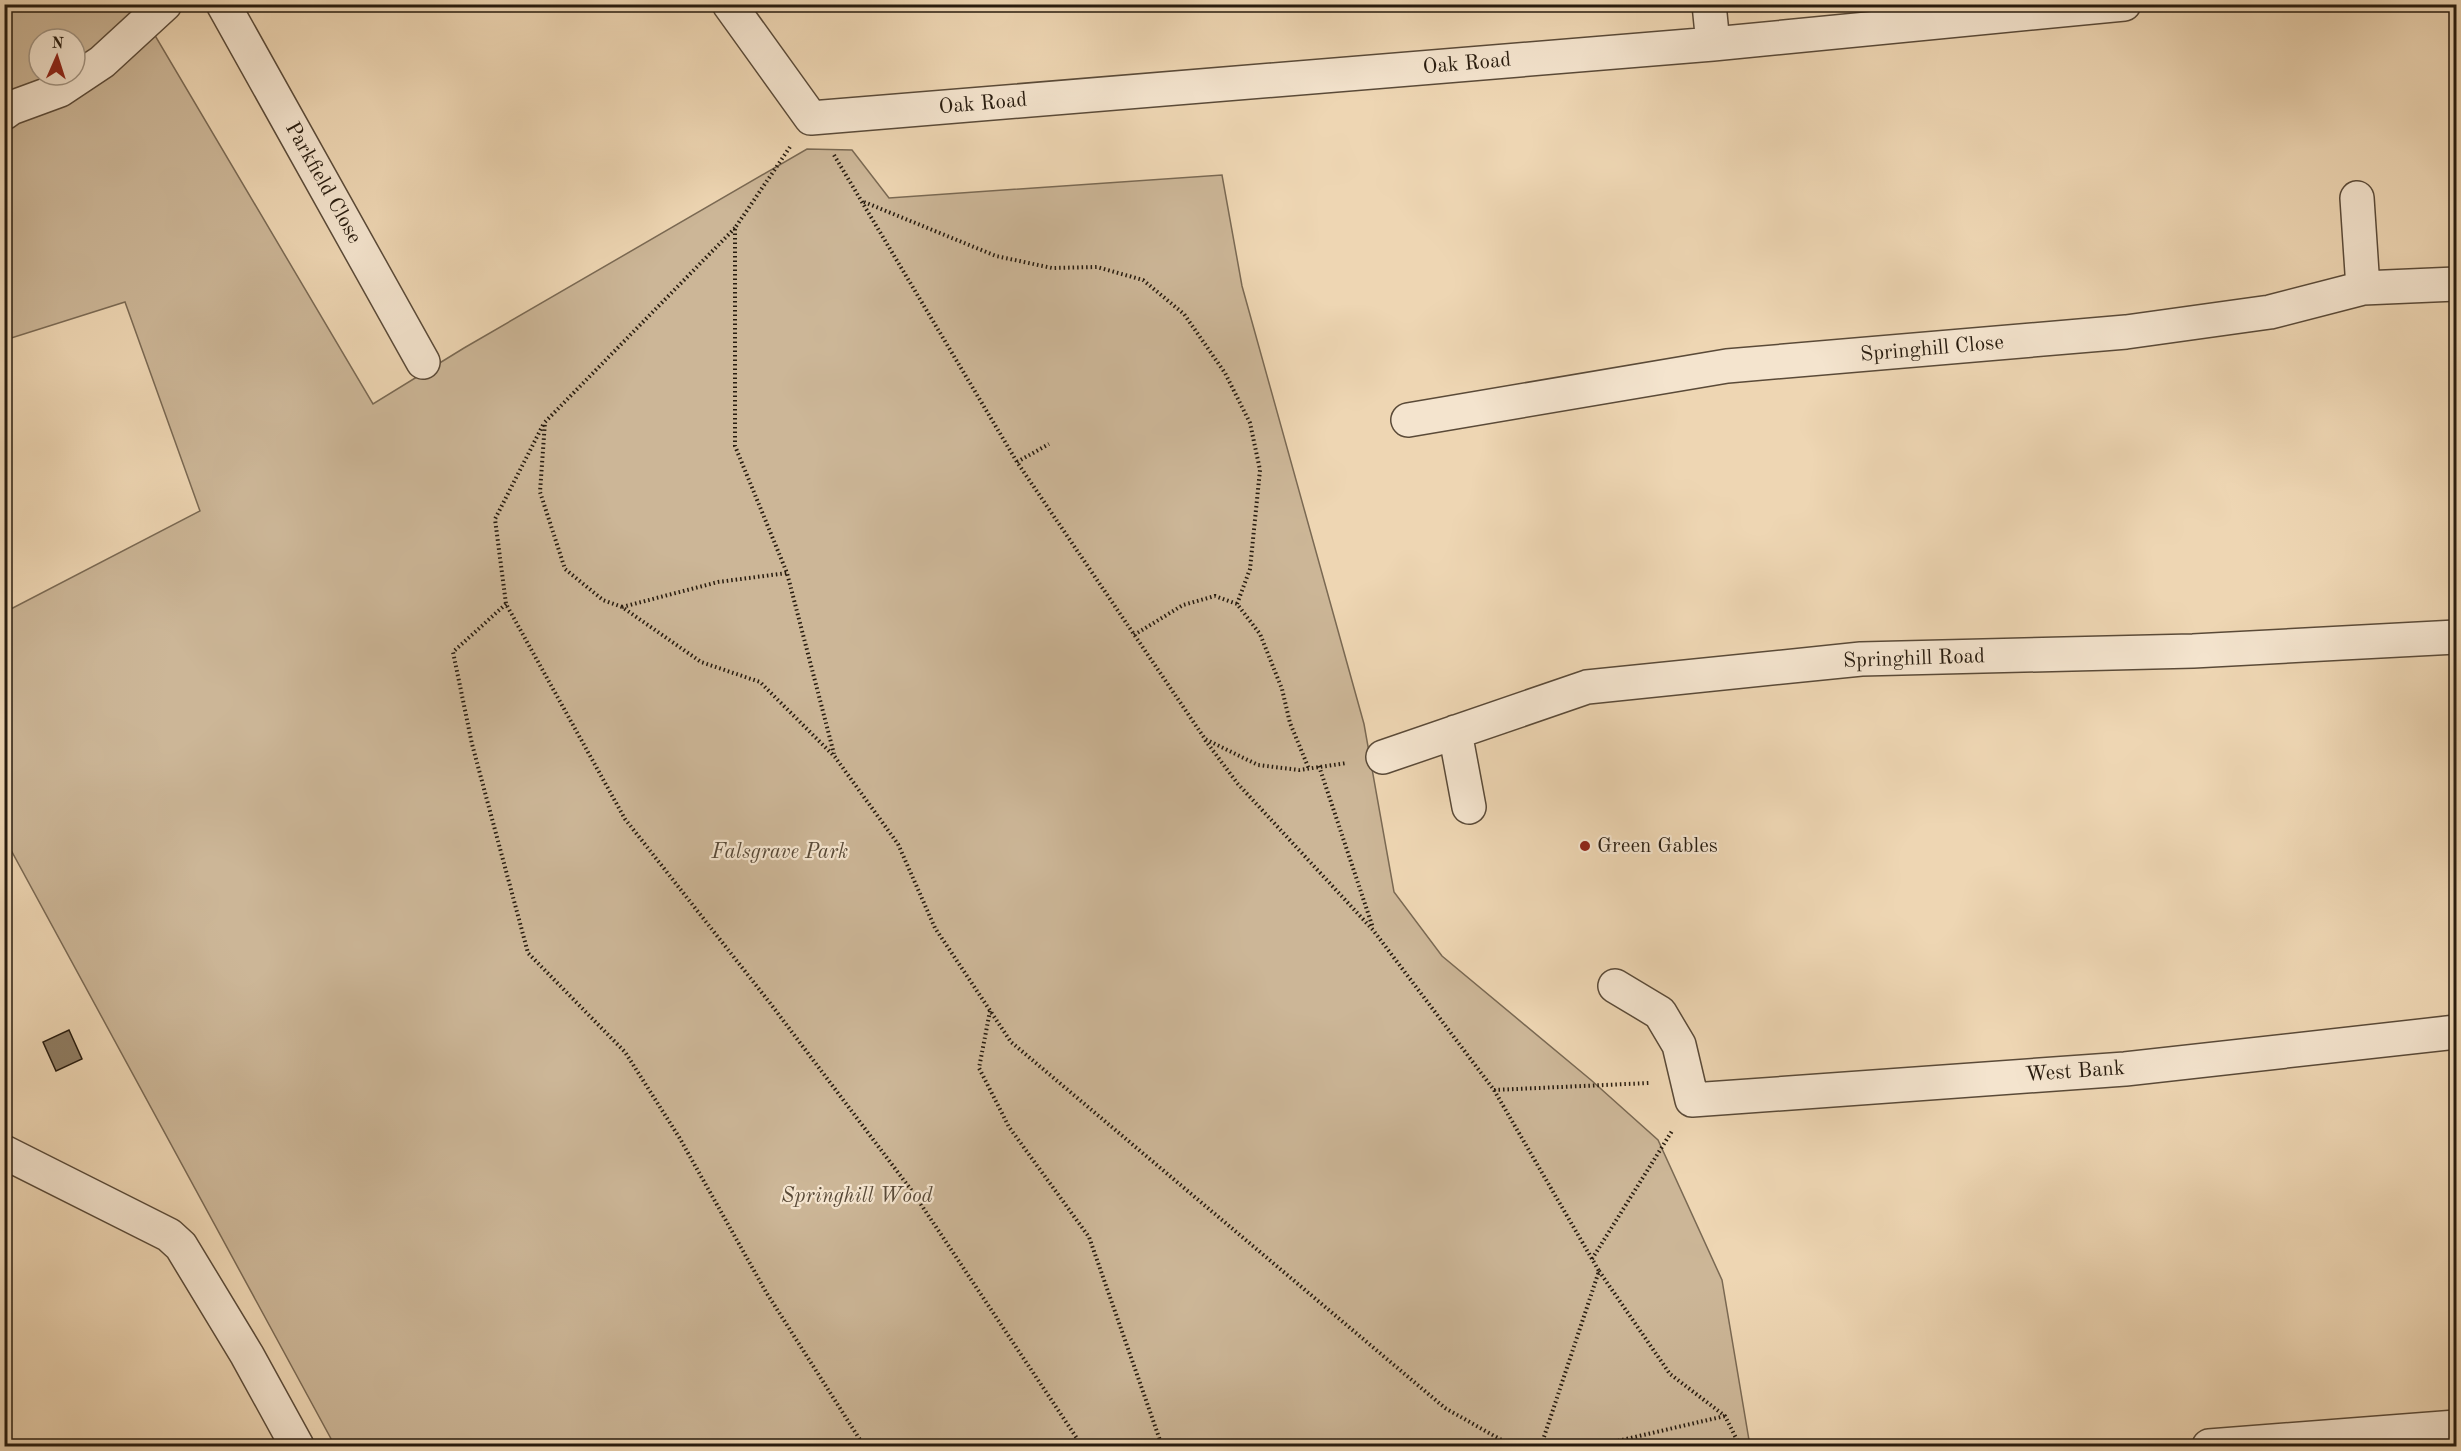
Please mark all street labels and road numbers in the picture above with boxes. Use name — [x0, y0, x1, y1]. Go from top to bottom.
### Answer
street label: Oak Road — [1422, 50, 1512, 78]
street label: Oak Road — [938, 90, 1028, 118]
street label: Parkfield Close — [281, 119, 365, 247]
street label: Springhill Close — [1859, 332, 2005, 366]
street label: Springhill Road — [1843, 646, 1985, 672]
street label: West Bank — [2025, 1058, 2125, 1086]

